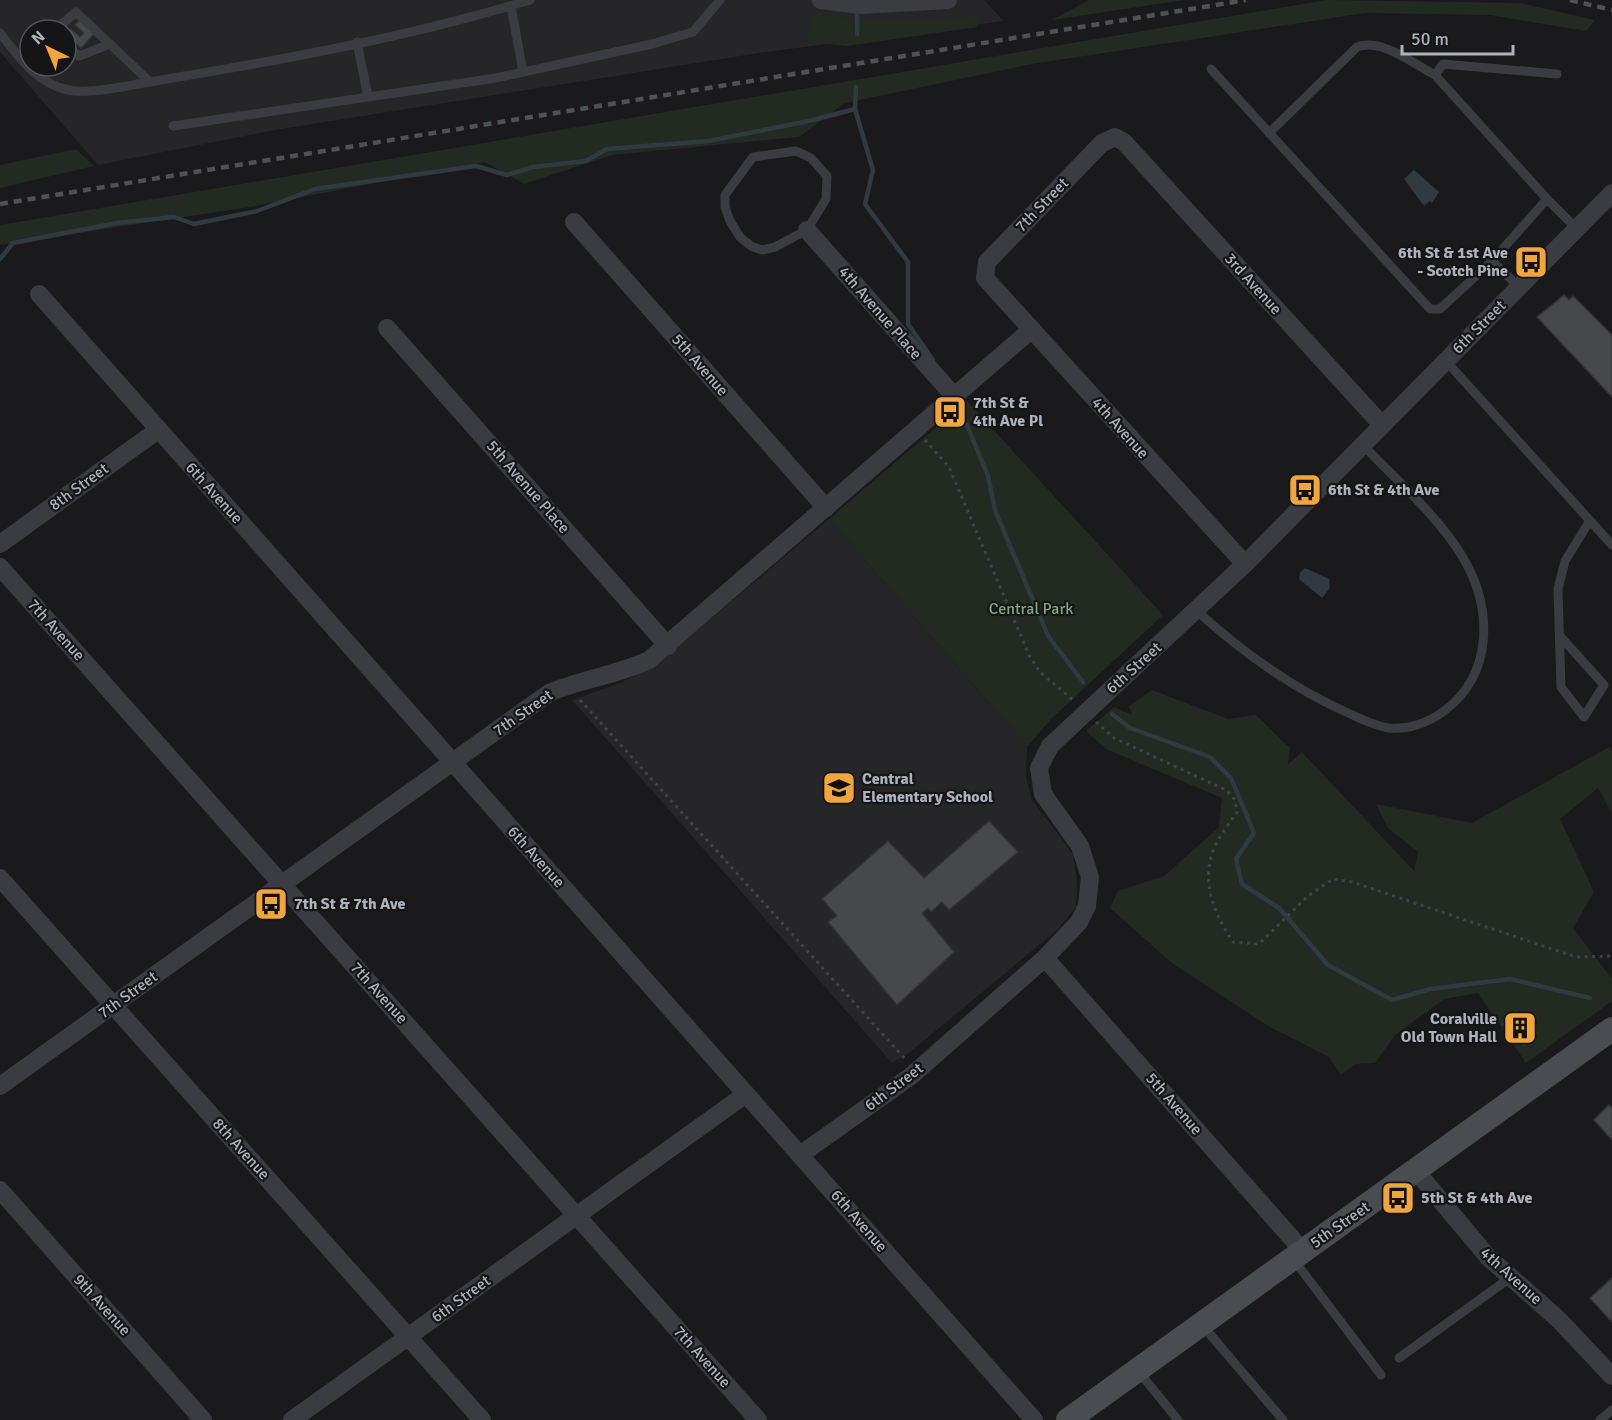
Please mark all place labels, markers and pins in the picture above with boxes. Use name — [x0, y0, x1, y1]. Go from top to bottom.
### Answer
place label: 6th St & 1st Ave - Scotch Pine — [1398, 243, 1508, 281]
bus stop icon: 6th St & 1st Ave - Scotch Pine — [1513, 244, 1549, 280]
place label: 7th St & 4th Ave Pl — [973, 393, 1043, 431]
bus stop icon: 7th St & 4th Ave Pl — [932, 394, 968, 430]
bus stop icon: 6th St & 4th Ave — [1287, 472, 1323, 508]
place label: 6th St & 4th Ave — [1328, 480, 1440, 500]
place label: Central Elementary School — [862, 769, 993, 807]
school or university icon: Central Elementary School — [821, 770, 857, 806]
bus stop icon: 7th St & 7th Ave — [253, 886, 289, 922]
place label: 7th St & 7th Ave — [294, 894, 406, 914]
place label: Coralville Old Town Hall — [1401, 1009, 1497, 1047]
building icon: Coralville Old Town Hall — [1502, 1010, 1538, 1046]
bus stop icon: 5th St & 4th Ave — [1380, 1180, 1416, 1216]
place label: 5th St & 4th Ave — [1421, 1188, 1533, 1208]

